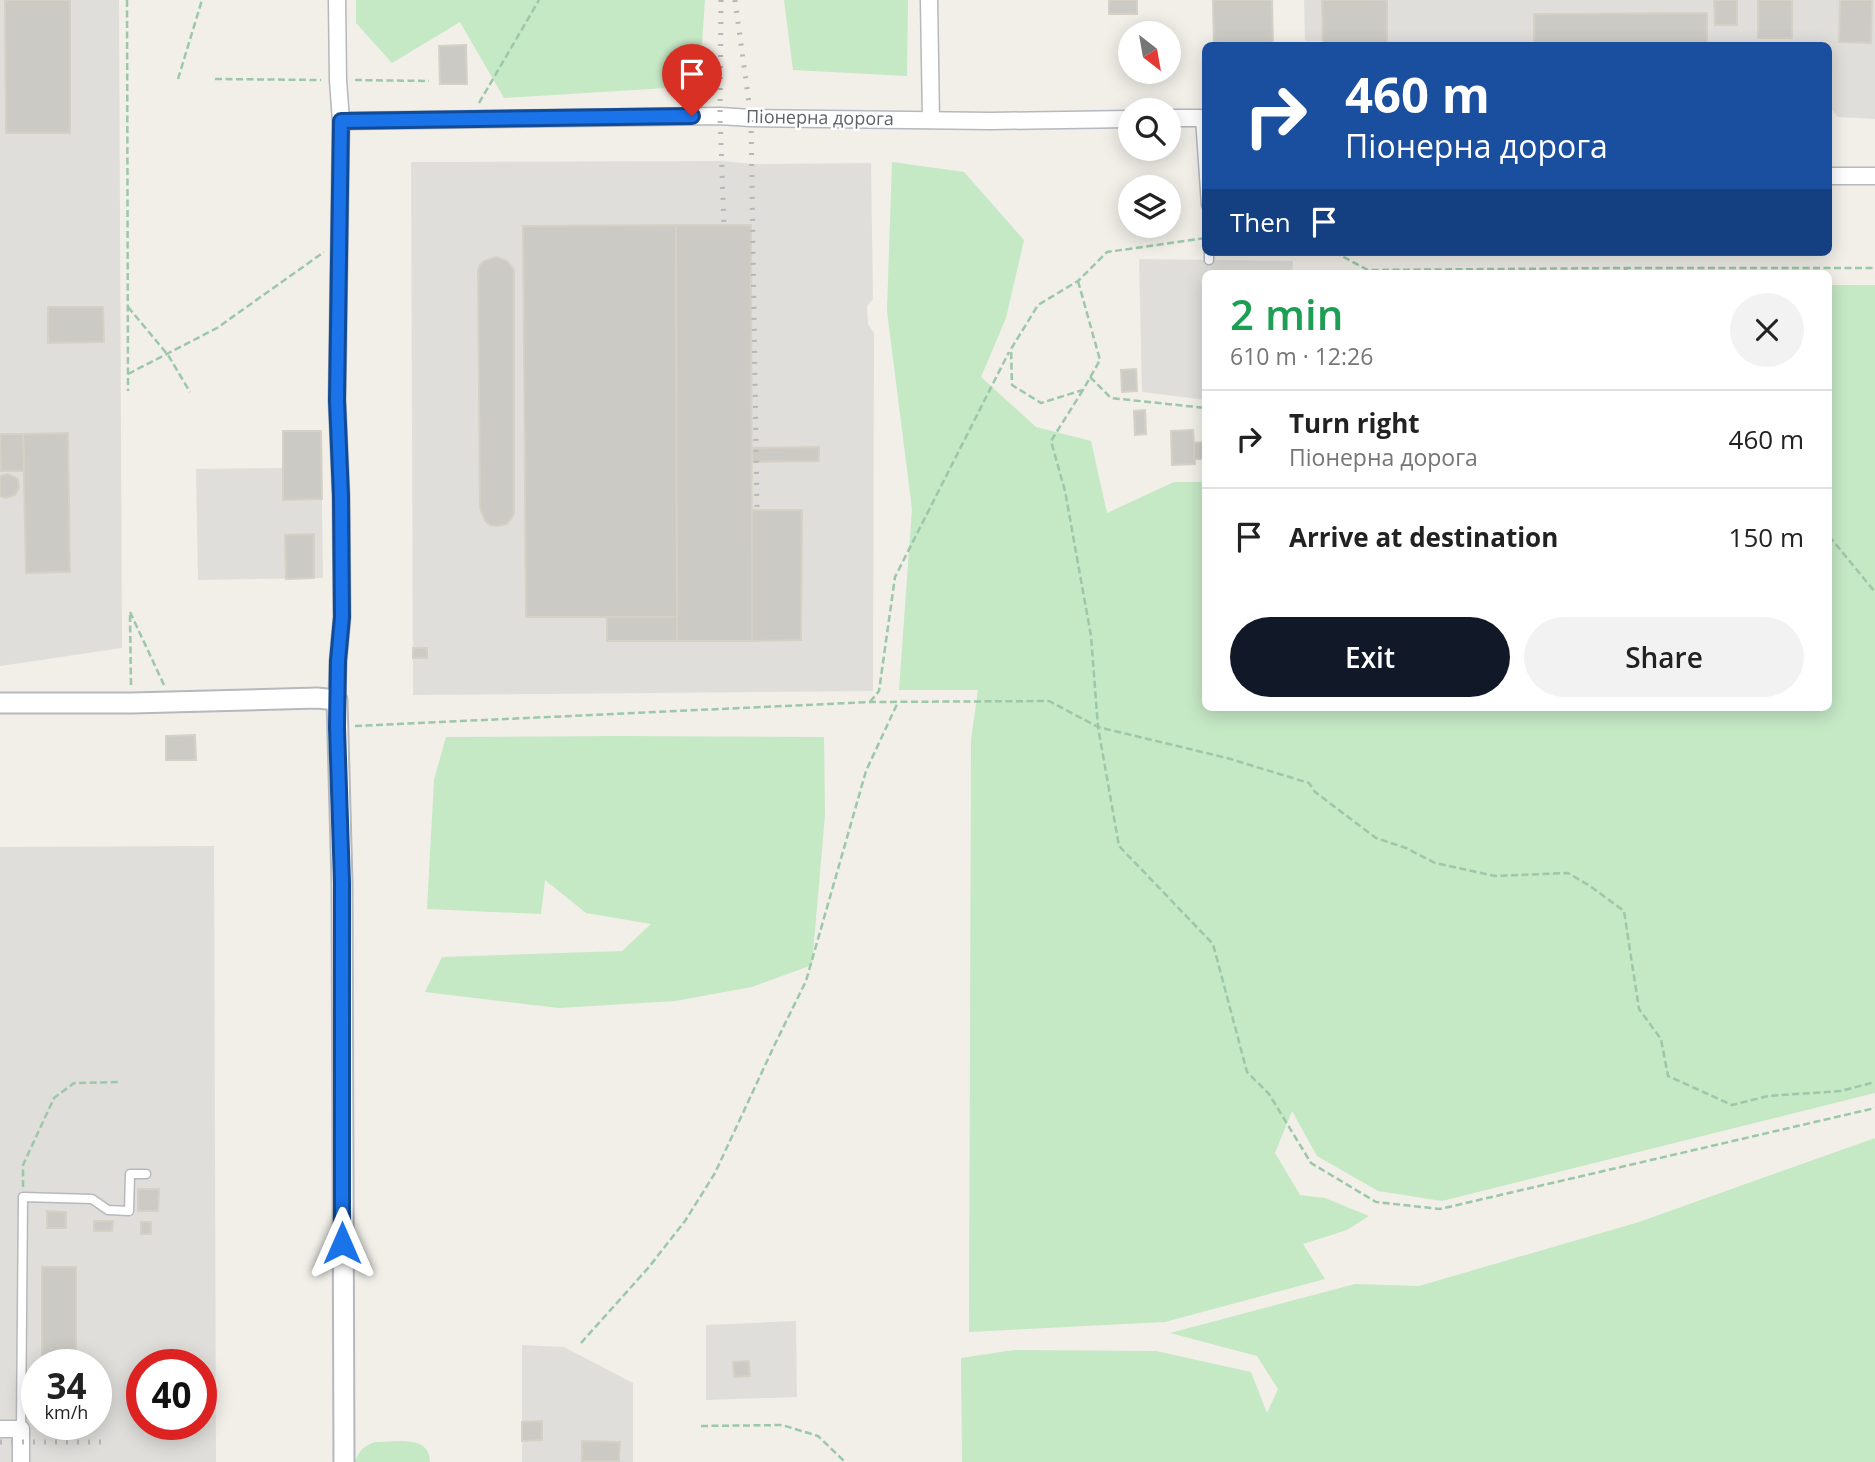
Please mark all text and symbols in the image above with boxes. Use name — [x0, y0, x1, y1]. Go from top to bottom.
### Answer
north arrow — [1118, 21, 1181, 84]
map controls — [1118, 21, 1181, 238]
pin — [662, 44, 722, 116]
icon: arrive — [673, 55, 711, 93]
text: 460 m — [1345, 61, 1490, 127]
icon: right — [1230, 70, 1321, 161]
button: search — [1118, 98, 1181, 161]
street label: Піонерна дорога — [746, 104, 894, 130]
text: Піонерна дорога — [1345, 124, 1608, 167]
button: layers — [1118, 175, 1181, 238]
icon: arrive — [1305, 203, 1343, 241]
text: Then — [1230, 204, 1291, 240]
text: 2 min — [1230, 285, 1343, 342]
button: close — [1730, 293, 1804, 367]
text: 610 m · 12:26 — [1230, 340, 1373, 372]
text: Turn right — [1289, 405, 1420, 441]
icon: right — [1230, 420, 1268, 458]
text: 460 m — [1729, 421, 1804, 457]
text: Піонерна дорога — [1289, 441, 1478, 473]
icon: arrive — [1230, 518, 1268, 556]
text: Arrive at destination — [1289, 519, 1558, 555]
text: 150 m — [1729, 519, 1804, 555]
button: Exit — [1230, 617, 1510, 697]
button: Share — [1524, 617, 1804, 697]
position arrow — [305, 1206, 379, 1280]
speed limit sign: 40 — [126, 1349, 217, 1440]
text: 34 — [46, 1362, 87, 1409]
text: km/h — [45, 1400, 88, 1424]

